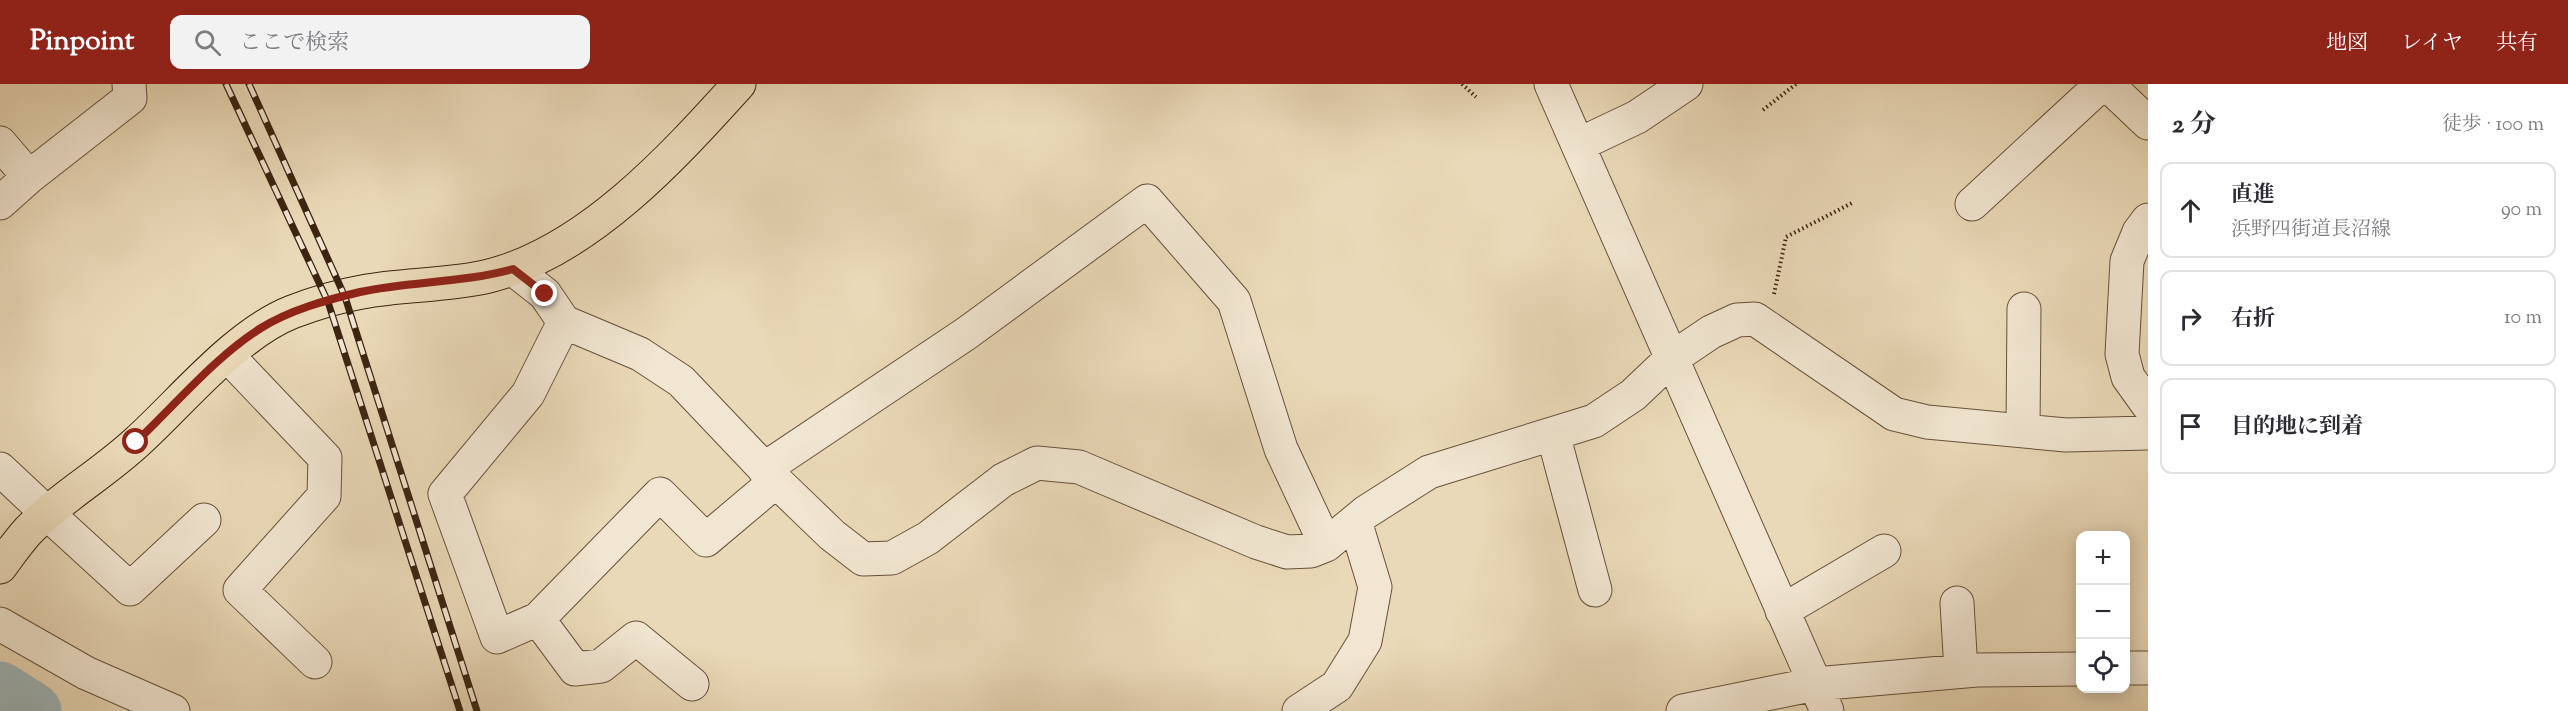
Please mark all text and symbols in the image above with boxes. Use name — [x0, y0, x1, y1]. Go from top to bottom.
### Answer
search box — [170, 15, 590, 69]
text: Pinpoint — [30, 22, 134, 62]
icon: search — [191, 26, 224, 59]
text: ここで検索 — [239, 28, 349, 60]
text: 地図 — [2326, 29, 2368, 59]
text: レイヤ — [2401, 29, 2463, 59]
text: 共有 — [2496, 29, 2538, 59]
text: 2 分 — [2172, 107, 2216, 144]
text: 徒歩 · 100 m — [2442, 111, 2544, 140]
text: 直進 — [2231, 180, 2275, 212]
icon: ahead — [2174, 194, 2207, 227]
text: 90 m — [2501, 196, 2542, 225]
text: 浜野四街道長沼線 — [2231, 216, 2391, 245]
route end — [531, 280, 557, 306]
icon: right — [2174, 302, 2207, 335]
text: 右折 — [2231, 304, 2275, 336]
text: 10 m — [2504, 304, 2542, 333]
icon: arrive — [2174, 410, 2207, 443]
text: 目的地に到着 — [2231, 412, 2363, 444]
route start — [122, 428, 148, 454]
map controls — [2076, 531, 2130, 693]
button: + — [2076, 531, 2130, 585]
button: − — [2076, 585, 2130, 639]
button: locate — [2076, 639, 2130, 693]

